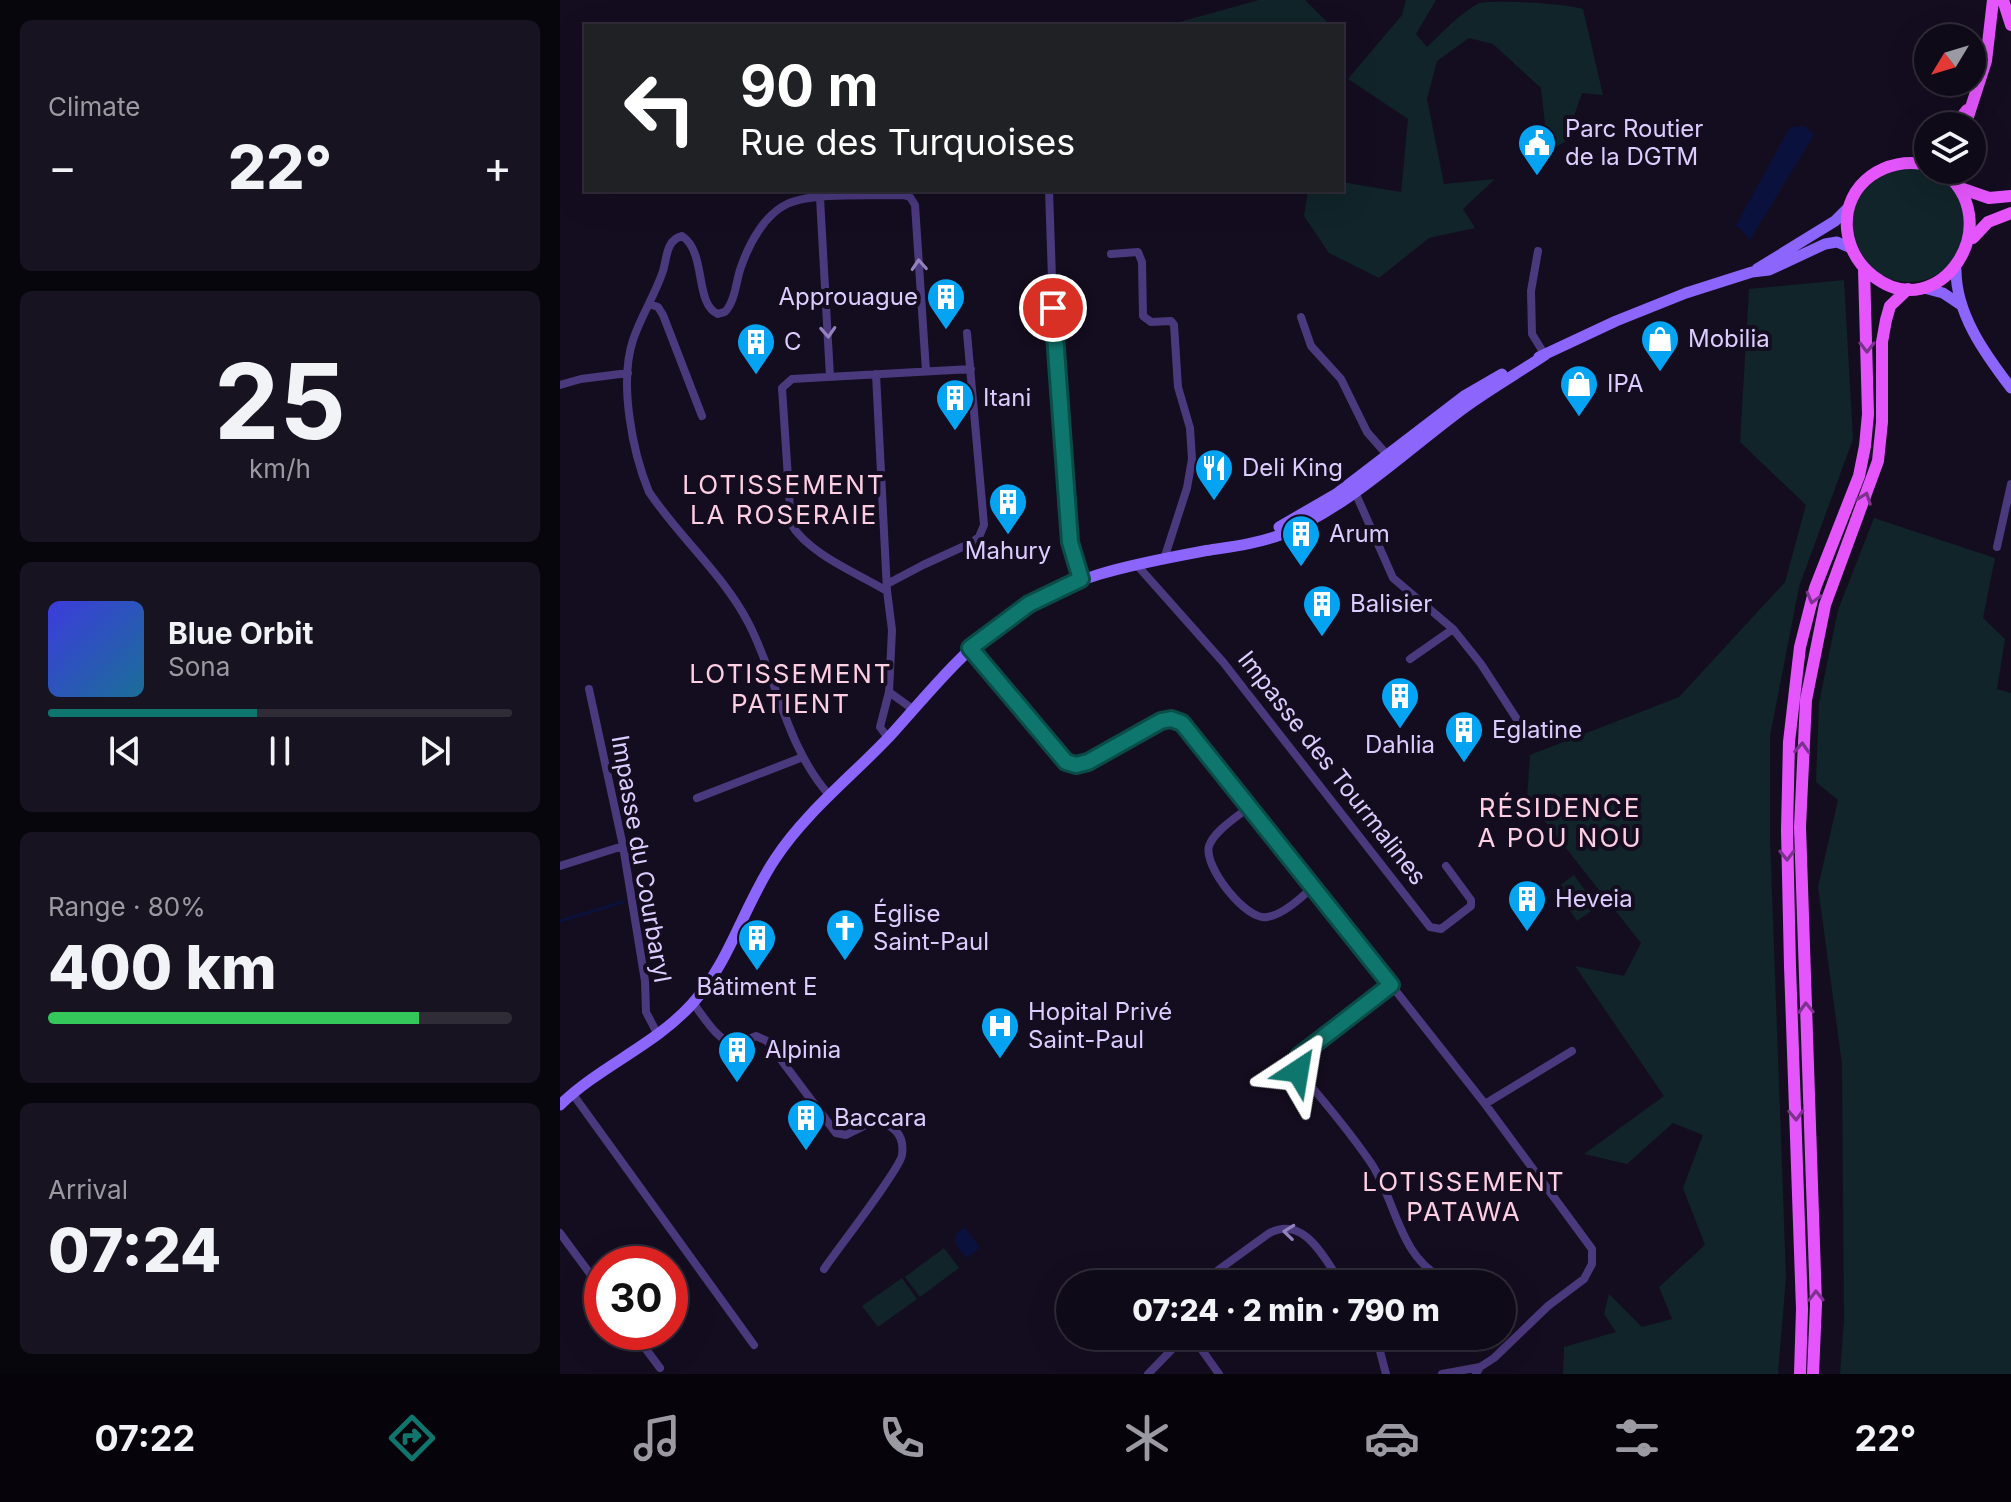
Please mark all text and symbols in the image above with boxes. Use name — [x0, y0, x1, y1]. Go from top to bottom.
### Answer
north arrow — [1914, 24, 1986, 96]
map controls — [1914, 24, 1986, 184]
text: 90 m — [740, 52, 879, 120]
icon: left — [608, 56, 712, 160]
text: Climate — [48, 91, 140, 122]
button: layers — [1914, 112, 1986, 184]
place label: Parc Routier de la DGTM — [1565, 114, 1703, 171]
text: Rue des Turquoises — [740, 120, 1075, 164]
public building icon: Parc Routier de la DGTM — [1516, 122, 1558, 177]
text: 22° — [228, 131, 332, 203]
text: − — [48, 140, 77, 194]
text: + — [483, 140, 512, 194]
one-way arrow — [911, 258, 928, 271]
pin — [1019, 274, 1087, 342]
building icon: Approuague — [925, 276, 967, 331]
place label: Approuague — [778, 282, 918, 311]
icon: arrive — [1031, 286, 1075, 330]
shop icon: Mobilia — [1639, 318, 1681, 373]
building icon: C — [735, 321, 777, 376]
place label: Mobilia — [1688, 324, 1770, 353]
one-way arrow — [819, 326, 836, 339]
place label: C — [784, 327, 802, 356]
text: 25 — [214, 338, 346, 464]
one-way arrow — [1858, 341, 1876, 354]
shop icon: IPA — [1558, 363, 1600, 418]
place label: IPA — [1607, 369, 1644, 398]
building icon: Itani — [934, 377, 976, 432]
place label: Itani — [983, 383, 1031, 412]
restaurant icon: Deli King — [1193, 447, 1235, 502]
text: km/h — [249, 453, 311, 484]
place label: Deli King — [1242, 453, 1343, 482]
district label: LOTISSEMENT LA ROSERAIE — [682, 469, 886, 530]
building icon: Mahury — [987, 481, 1029, 536]
one-way arrow — [1856, 492, 1872, 506]
building icon: Arum — [1280, 513, 1322, 568]
place label: Arum — [1329, 519, 1390, 548]
place label: Mahury — [965, 536, 1051, 565]
building icon: Balisier — [1301, 583, 1343, 638]
place label: Balisier — [1350, 589, 1432, 618]
one-way arrow — [1806, 590, 1822, 604]
text: Blue Orbit — [168, 615, 313, 651]
street label: Impasse des Tourmalines — [1232, 645, 1433, 890]
text: Sona — [168, 651, 230, 682]
district label: LOTISSEMENT PATIENT — [689, 658, 893, 719]
building icon: Dahlia — [1379, 675, 1421, 730]
building icon: Eglatine — [1443, 709, 1485, 764]
place label: Eglatine — [1492, 715, 1582, 744]
icon: previous — [103, 729, 147, 773]
icon: pause — [258, 729, 302, 773]
icon: next — [413, 729, 457, 773]
place label: Dahlia — [1365, 730, 1435, 759]
street label: Impasse du Courbaryl — [605, 733, 678, 985]
one-way arrow — [1794, 741, 1811, 754]
district label: RÉSIDENCE A POU NOU — [1477, 792, 1643, 853]
one-way arrow — [1779, 849, 1796, 862]
building icon: Heveia — [1506, 878, 1548, 933]
place label: Heveia — [1555, 884, 1633, 913]
text: Range · 80% — [48, 891, 206, 922]
place label: Église Saint-Paul — [873, 898, 989, 956]
church icon: Église Saint-Paul — [824, 907, 866, 962]
building icon: Bâtiment E — [736, 917, 778, 972]
text: 400 km — [48, 931, 277, 1003]
place label: Bâtiment E — [696, 972, 818, 1001]
place label: Hopital Privé Saint-Paul — [1028, 997, 1172, 1054]
one-way arrow — [1798, 1001, 1815, 1014]
hospital icon: Hopital Privé Saint-Paul — [979, 1005, 1021, 1060]
building icon: Alpinia — [716, 1029, 758, 1084]
position arrow — [1256, 1029, 1340, 1113]
place label: Alpinia — [765, 1035, 841, 1064]
building icon: Baccara — [785, 1097, 827, 1152]
place label: Baccara — [834, 1103, 927, 1132]
one-way arrow — [1788, 1109, 1805, 1122]
district label: LOTISSEMENT PATAWA — [1362, 1166, 1566, 1227]
text: Arrival — [48, 1174, 128, 1205]
text: 07:24 — [48, 1214, 221, 1286]
one-way arrow — [1283, 1224, 1296, 1241]
speed limit sign: 30 — [584, 1246, 688, 1350]
one-way arrow — [1807, 1289, 1824, 1302]
text: 07:24 · 2 min · 790 m — [1132, 1292, 1440, 1328]
icon: directions — [384, 1410, 440, 1466]
icon: music — [629, 1410, 685, 1466]
icon: phone — [874, 1410, 930, 1466]
icon: climate — [1119, 1410, 1175, 1466]
icon: car — [1364, 1410, 1420, 1466]
icon: filters — [1609, 1410, 1665, 1466]
text: 07:22 — [95, 1416, 195, 1460]
text: 22° — [1855, 1416, 1916, 1460]

